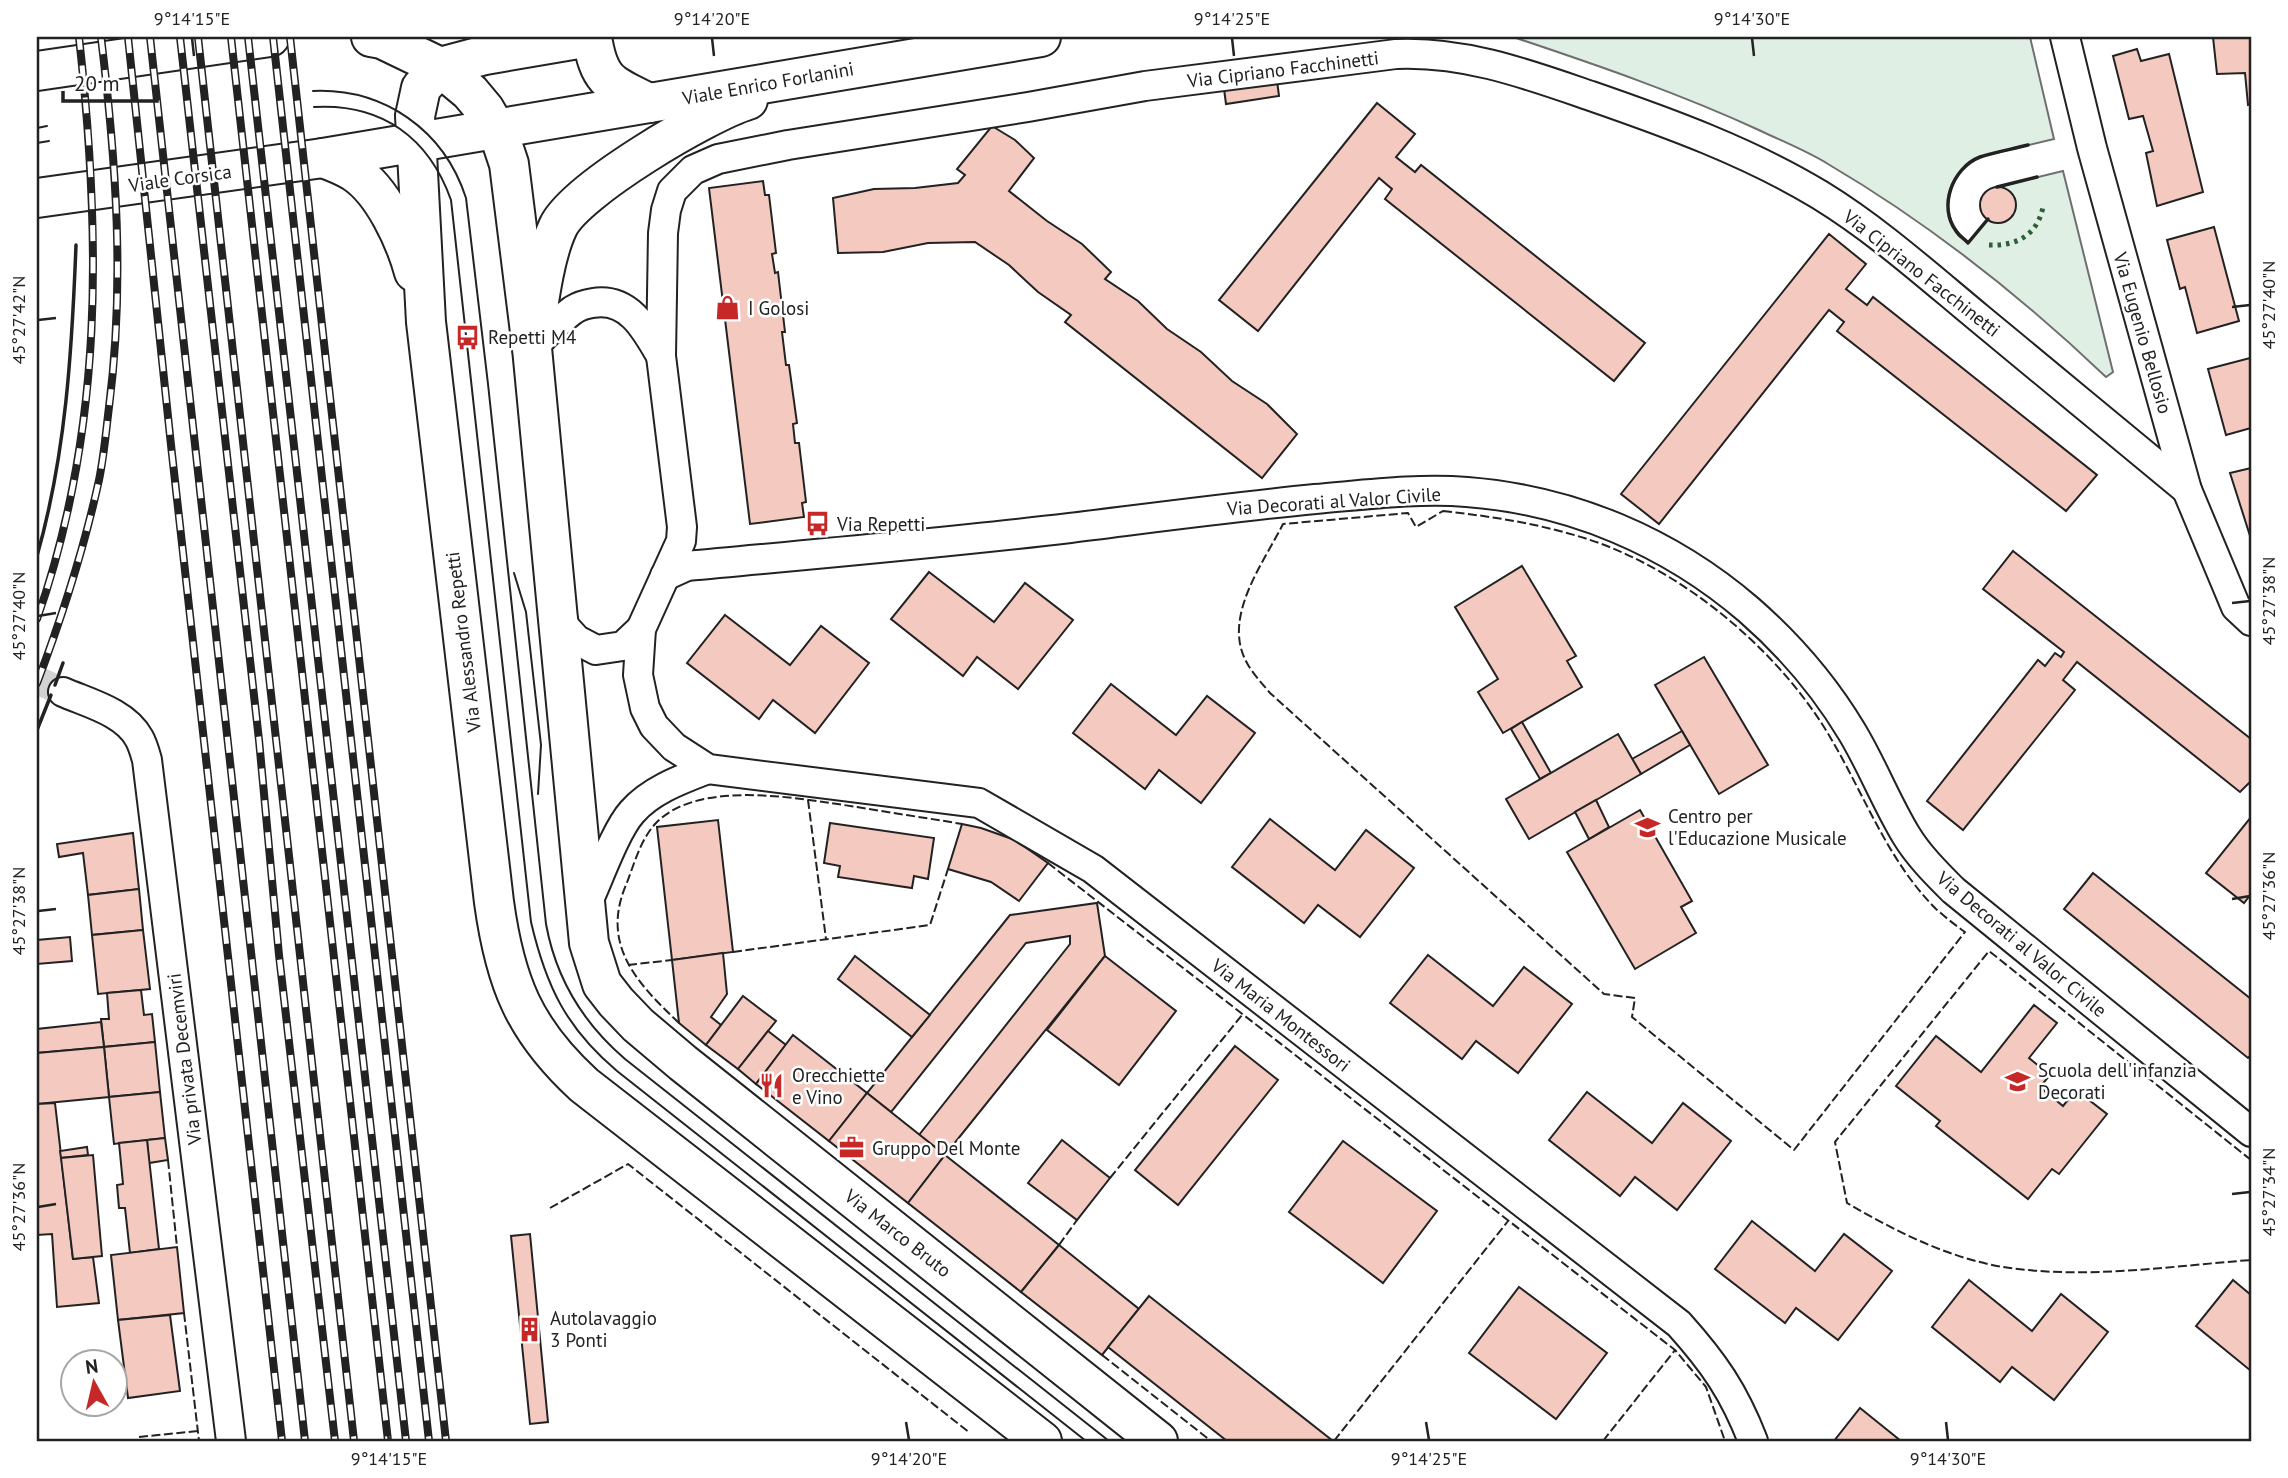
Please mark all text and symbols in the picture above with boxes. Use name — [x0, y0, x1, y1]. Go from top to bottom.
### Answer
text: 9°14'15"E — [154, 7, 230, 30]
text: 9°14'20"E — [674, 7, 750, 30]
text: 9°14'25"E — [1194, 7, 1270, 30]
text: 9°14'30"E — [1714, 7, 1790, 30]
street label: Via Cipriano Facchinetti — [1185, 45, 1380, 93]
street label: Viale Enrico Forlanini — [679, 56, 856, 110]
scale bar — [63, 60, 158, 104]
text: 20 m — [74, 70, 120, 97]
street label: Viale Corsica — [126, 159, 233, 197]
street label: Via Cipriano Facchinetti — [1838, 204, 2005, 342]
street label: Via Eugenio Bellosio — [2108, 249, 2178, 416]
text: 45°27'40"N — [2257, 261, 2280, 349]
text: 45°27'42"N — [7, 276, 30, 364]
shop icon: I Golosi — [714, 294, 742, 322]
place label: I Golosi — [748, 296, 809, 320]
bus stop icon: Repetti M4 — [454, 323, 482, 351]
place label: Repetti M4 — [488, 325, 576, 349]
street label: Via Decorati al Valor Civile — [1225, 482, 1442, 521]
bus stop icon: Via Repetti — [803, 510, 831, 538]
place label: Via Repetti — [836, 512, 925, 536]
street label: Via Alessandro Repetti — [440, 550, 486, 735]
text: 45°27'38"N — [2257, 557, 2280, 645]
text: 45°27'40"N — [7, 572, 30, 660]
place label: Centro per l'Educazione Musicale — [1668, 804, 1847, 850]
school or university icon: Centro per l'Educazione Musicale — [1634, 813, 1662, 841]
text: 45°27'36"N — [2257, 852, 2280, 940]
street label: Via Decorati al Valor Civile — [1931, 865, 2112, 1022]
text: 45°27'38"N — [7, 867, 30, 955]
street label: Via Maria Montessori — [1206, 953, 1355, 1077]
street label: Via privata Decemviri — [162, 972, 207, 1147]
place label: Scuola dell'infanzia Decorati — [2038, 1058, 2197, 1104]
place label: Orecchiette e Vino — [792, 1063, 885, 1109]
school or university icon: Scuola dell'infanzia Decorati — [2004, 1067, 2032, 1095]
restaurant icon: Orecchiette e Vino — [758, 1072, 786, 1100]
office icon: Gruppo Del Monte — [838, 1134, 866, 1162]
place label: Gruppo Del Monte — [872, 1136, 1020, 1160]
text: 45°27'34"N — [2257, 1148, 2280, 1236]
text: 45°27'36"N — [7, 1163, 30, 1251]
street label: Via Marco Bruto — [839, 1183, 956, 1282]
place label: Autolavaggio 3 Ponti — [550, 1306, 657, 1352]
building icon: Autolavaggio 3 Ponti — [516, 1315, 544, 1343]
north arrow — [60, 1348, 130, 1418]
text: N — [84, 1353, 99, 1379]
text: 9°14'15"E — [351, 1447, 427, 1470]
text: 9°14'20"E — [871, 1447, 947, 1470]
text: 9°14'25"E — [1391, 1447, 1467, 1470]
text: 9°14'30"E — [1910, 1447, 1986, 1470]

